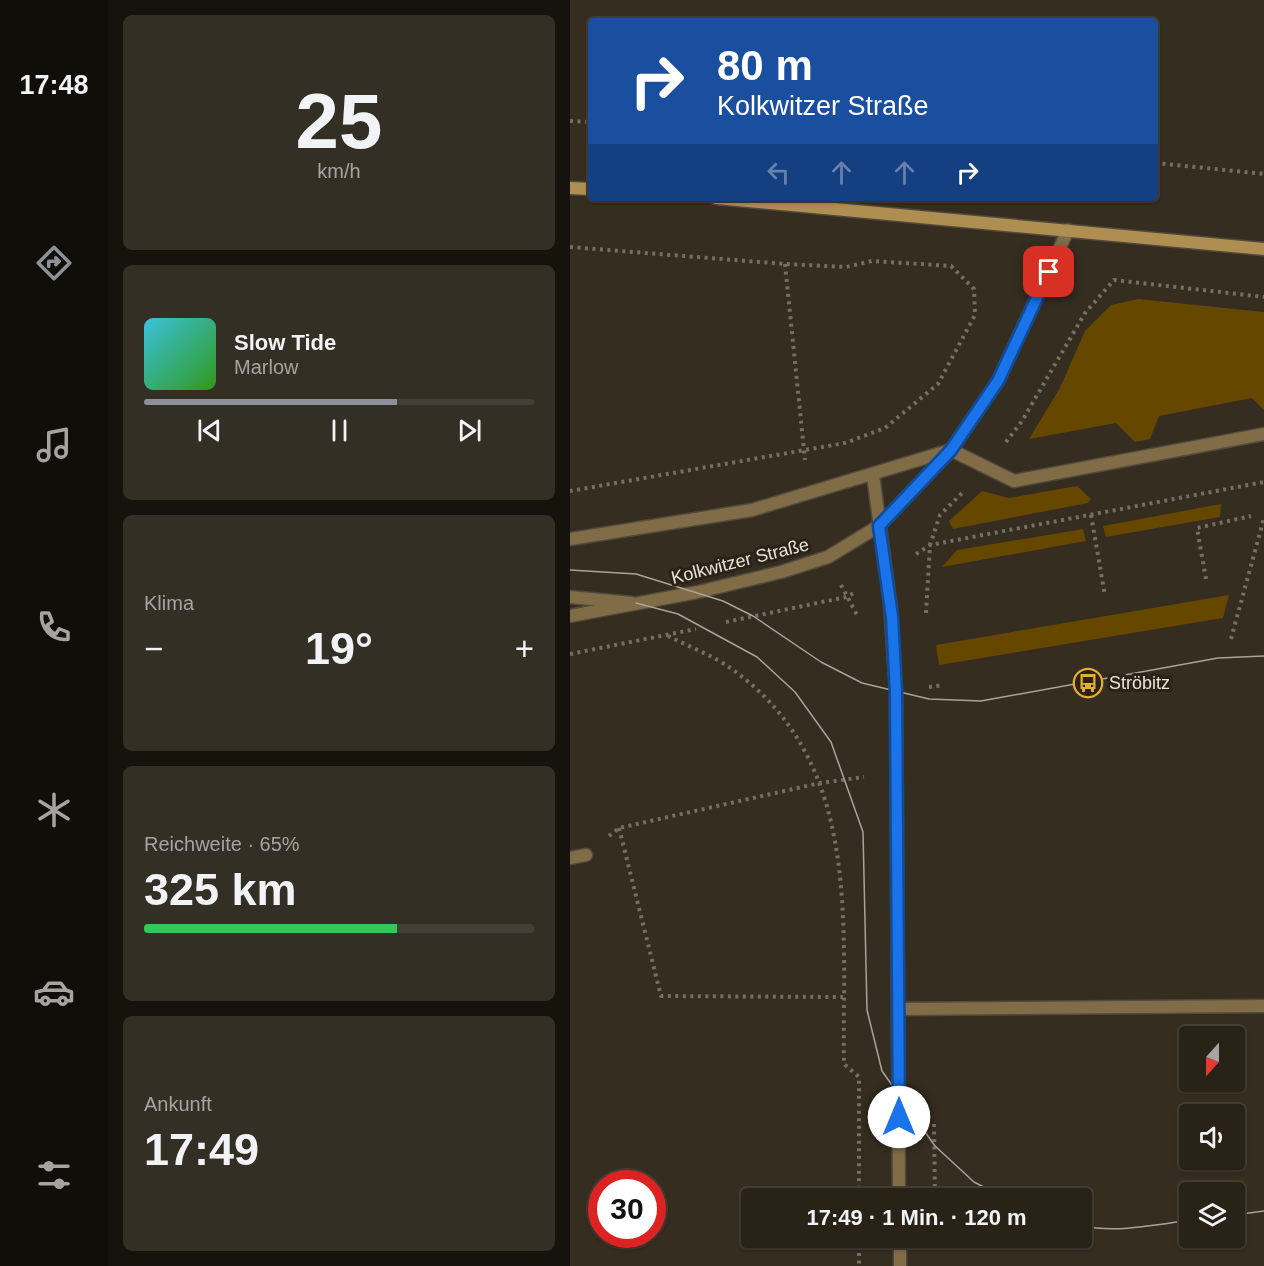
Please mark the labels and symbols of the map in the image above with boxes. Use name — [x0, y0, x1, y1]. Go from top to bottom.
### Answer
pin — [1023, 246, 1074, 297]
street label: Kolkwitzer Straße — [669, 534, 811, 588]
bus stop icon: Ströbitz — [1072, 667, 1104, 699]
place label: Ströbitz — [1109, 673, 1170, 693]
north arrow — [1179, 1026, 1245, 1092]
position arrow — [867, 1085, 931, 1149]
speed limit sign: 30 — [588, 1170, 666, 1248]

